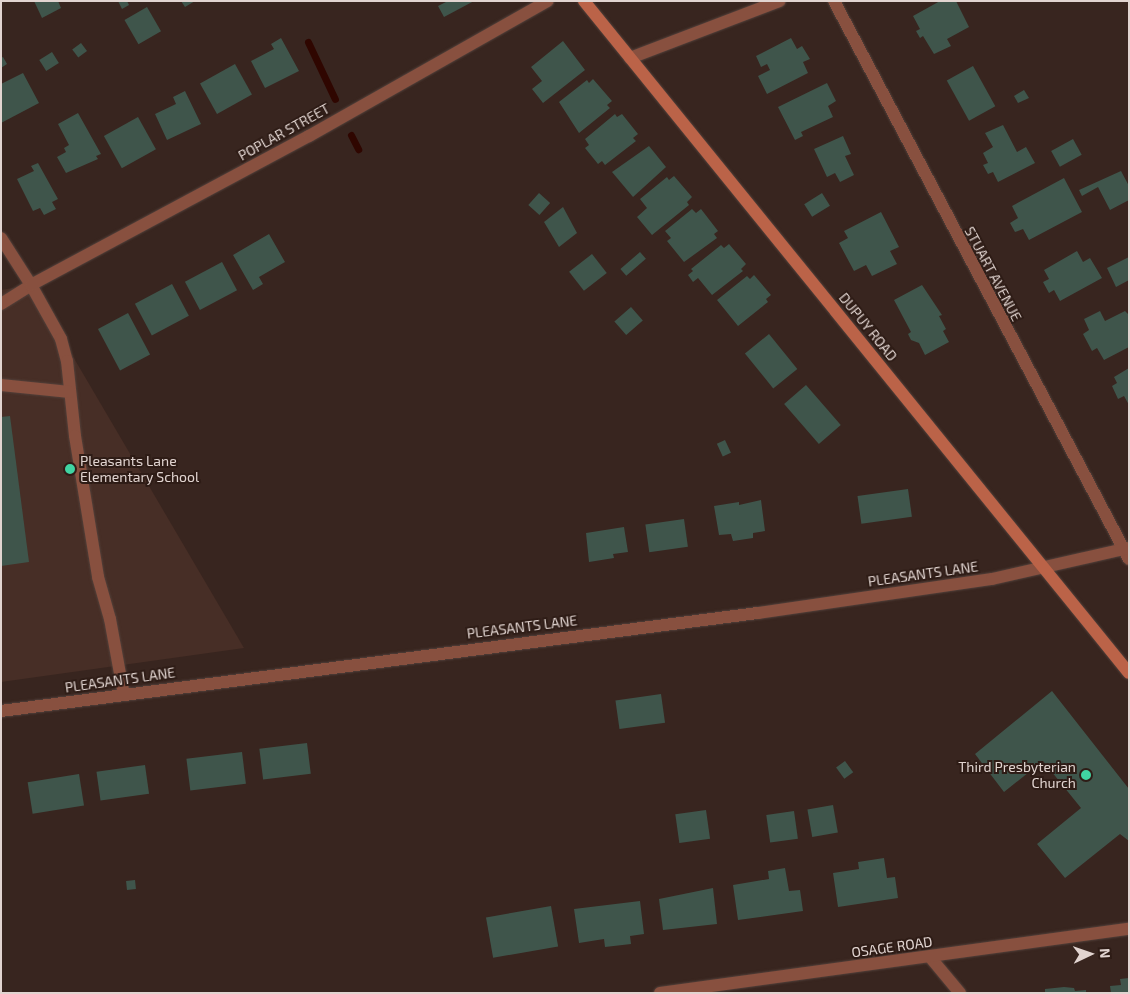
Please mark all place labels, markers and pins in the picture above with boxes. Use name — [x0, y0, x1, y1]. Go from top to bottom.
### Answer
place label: Pleasants Lane Elementary School — [80, 453, 199, 486]
marker: Pleasants Lane Elementary School — [64, 463, 76, 475]
place label: Third Presbyterian Church — [958, 759, 1076, 792]
marker: Third Presbyterian Church — [1080, 769, 1092, 781]

